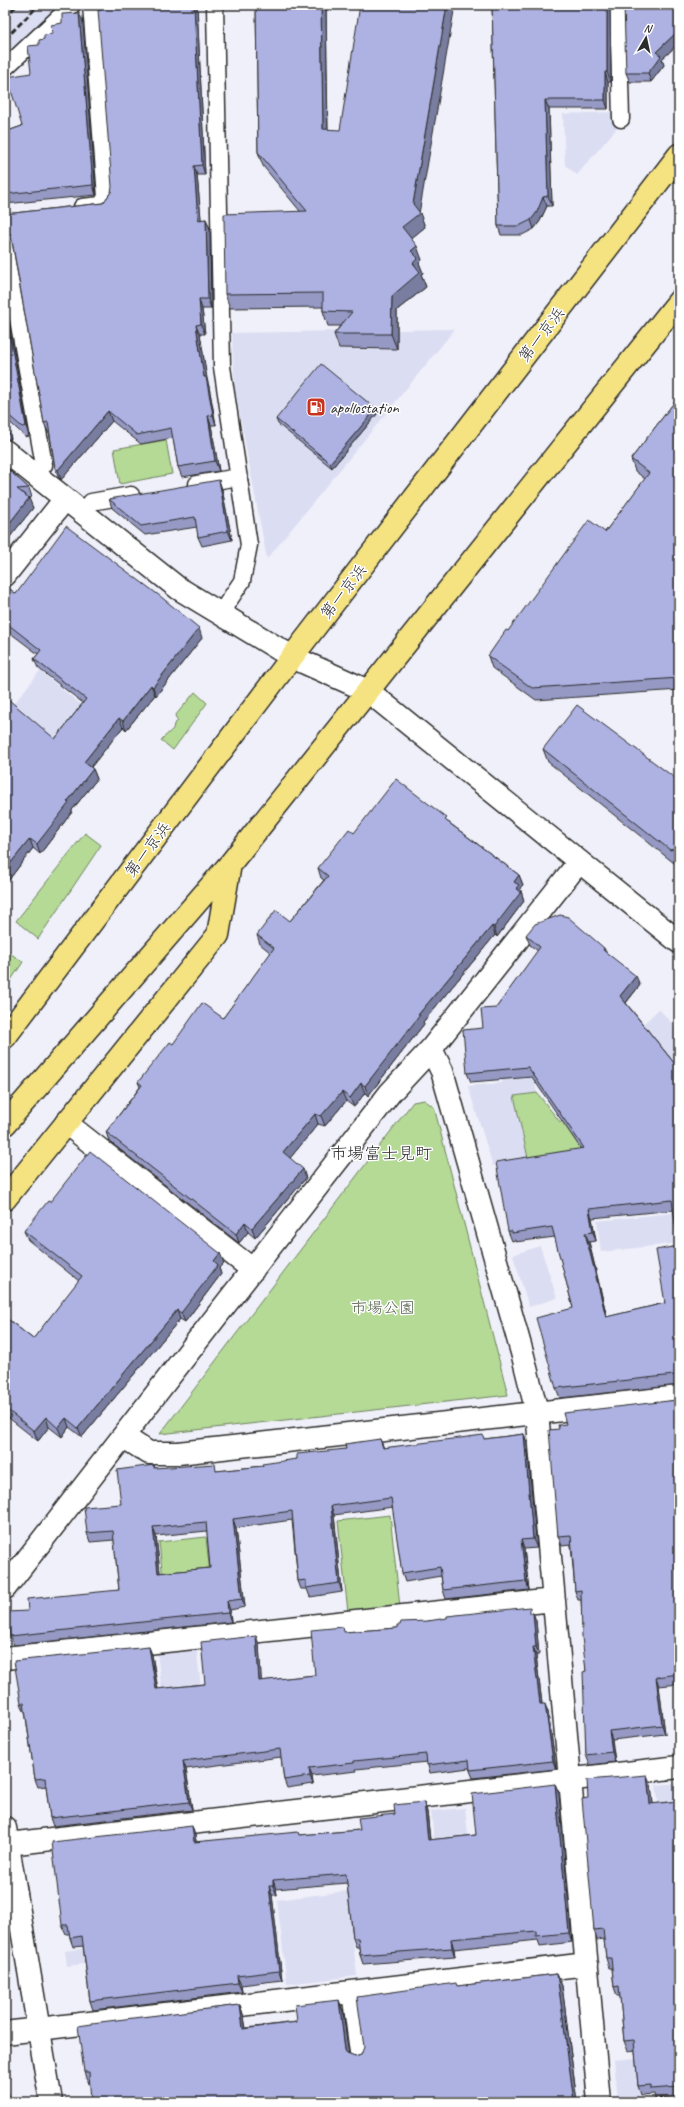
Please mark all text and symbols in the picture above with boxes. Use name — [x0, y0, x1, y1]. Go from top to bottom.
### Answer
north arrow — [626, 18, 666, 58]
text: N — [643, 21, 654, 36]
street label: 第一京浜 — [514, 303, 569, 366]
fuel station icon: apollostation — [305, 396, 327, 418]
place label: apollostation — [330, 398, 399, 418]
street label: 第一京浜 — [316, 560, 371, 623]
street label: 第一京浜 — [121, 818, 175, 881]
district label: 市場富士見町 — [330, 1143, 432, 1164]
park label: 市場公園 — [351, 1298, 415, 1318]

